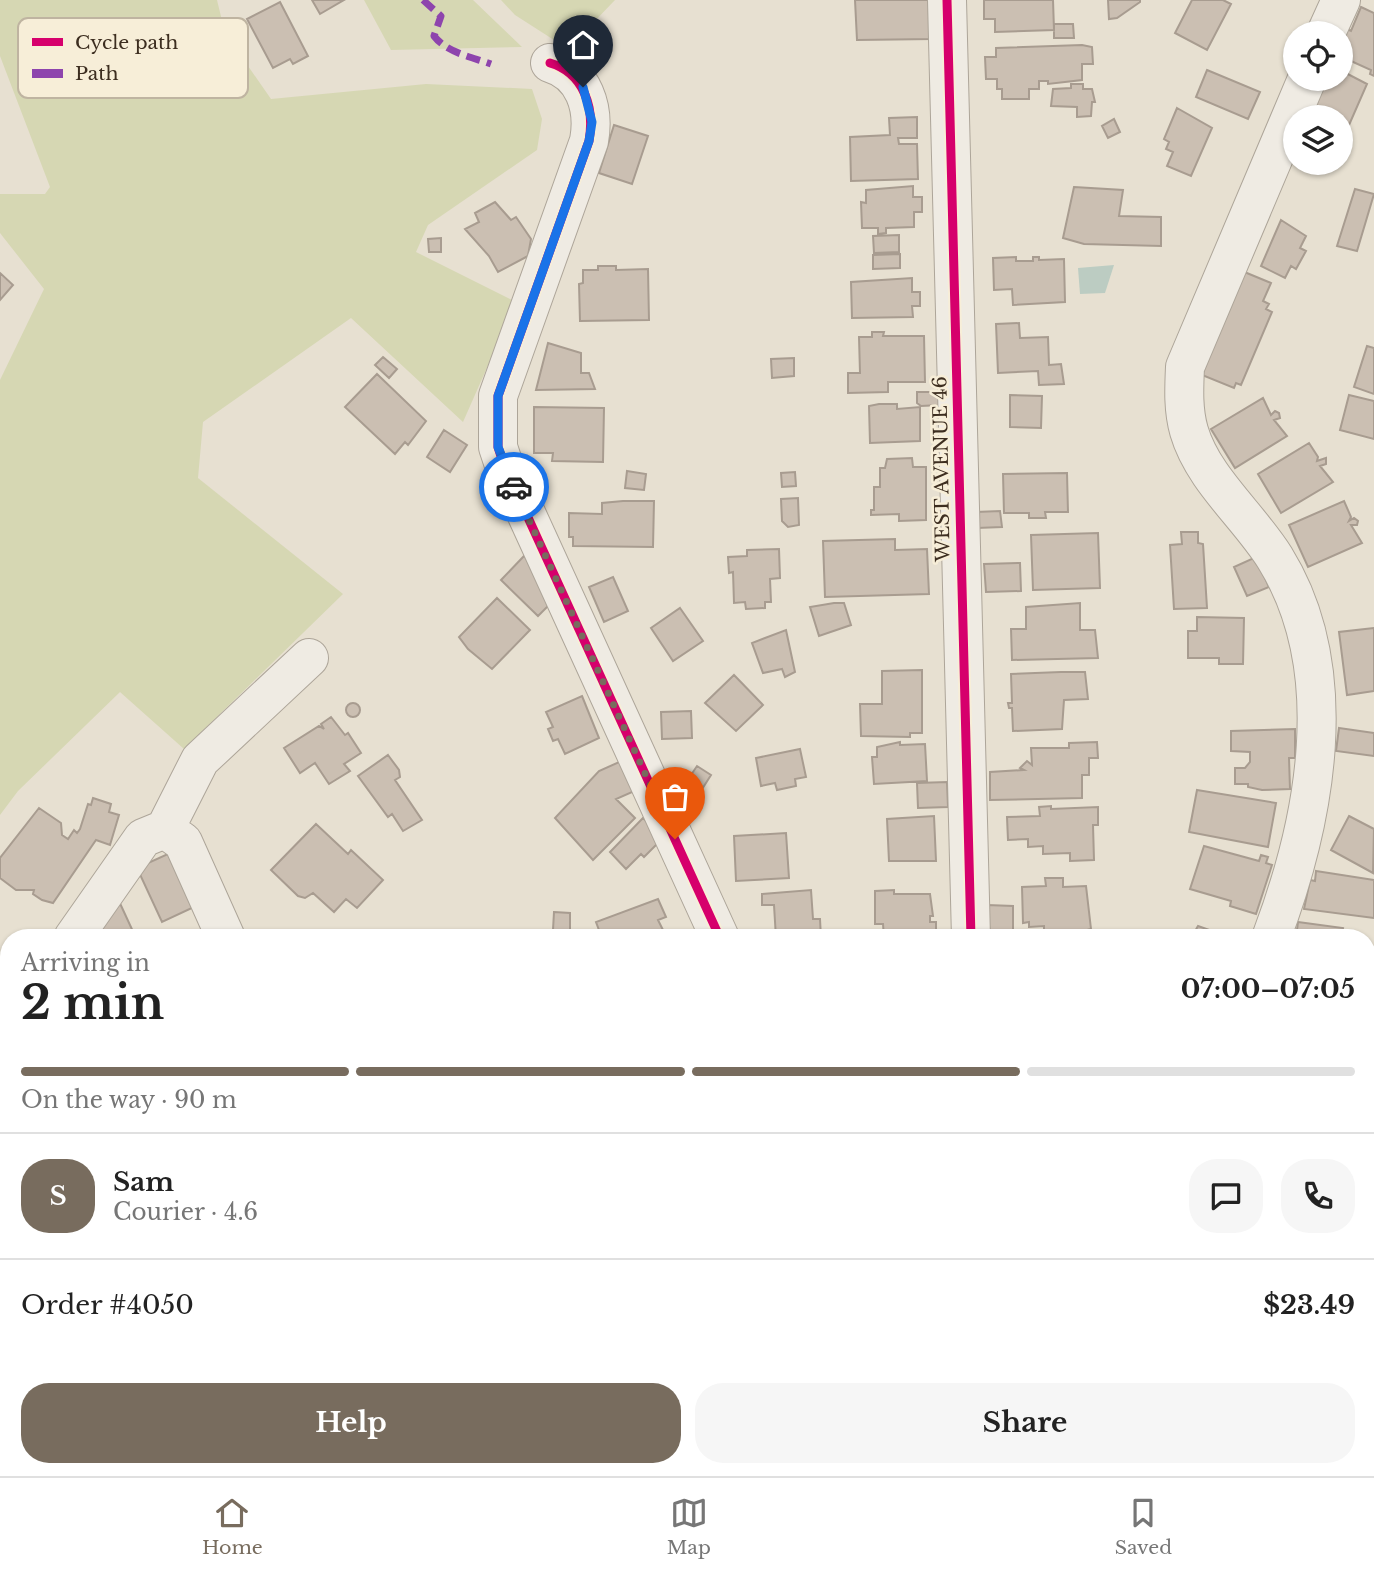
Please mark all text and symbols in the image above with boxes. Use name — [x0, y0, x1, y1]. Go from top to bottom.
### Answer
pin — [553, 15, 613, 87]
legend — [18, 18, 248, 98]
map controls — [1283, 21, 1353, 175]
button: locate — [1283, 21, 1353, 91]
icon: home — [564, 26, 602, 64]
text: Cycle path — [75, 31, 178, 54]
text: Path — [75, 62, 119, 85]
button: layers — [1283, 105, 1353, 175]
street label: WEST AVENUE 46 — [928, 376, 955, 563]
courier — [479, 452, 549, 522]
icon: car — [495, 468, 533, 506]
pin — [645, 767, 705, 839]
icon: bag — [656, 778, 694, 816]
text: Arriving in — [21, 949, 150, 977]
text: 07:00–07:05 — [1181, 973, 1355, 1005]
text: 2 min — [21, 974, 164, 1031]
text: On the way · 90 m — [21, 1086, 237, 1114]
button: chat — [1189, 1159, 1263, 1233]
button: phone — [1281, 1159, 1355, 1233]
text: Sam — [113, 1166, 174, 1198]
text: S — [49, 1180, 67, 1212]
text: Courier · 4.6 — [113, 1198, 258, 1226]
text: Order #4050 — [21, 1289, 194, 1321]
text: $23.49 — [1263, 1289, 1355, 1321]
button: Help — [21, 1383, 681, 1463]
button: Share — [695, 1383, 1355, 1463]
tab: Home — [202, 1494, 263, 1559]
tab: Map — [667, 1494, 711, 1559]
tab: Saved — [1115, 1494, 1172, 1559]

